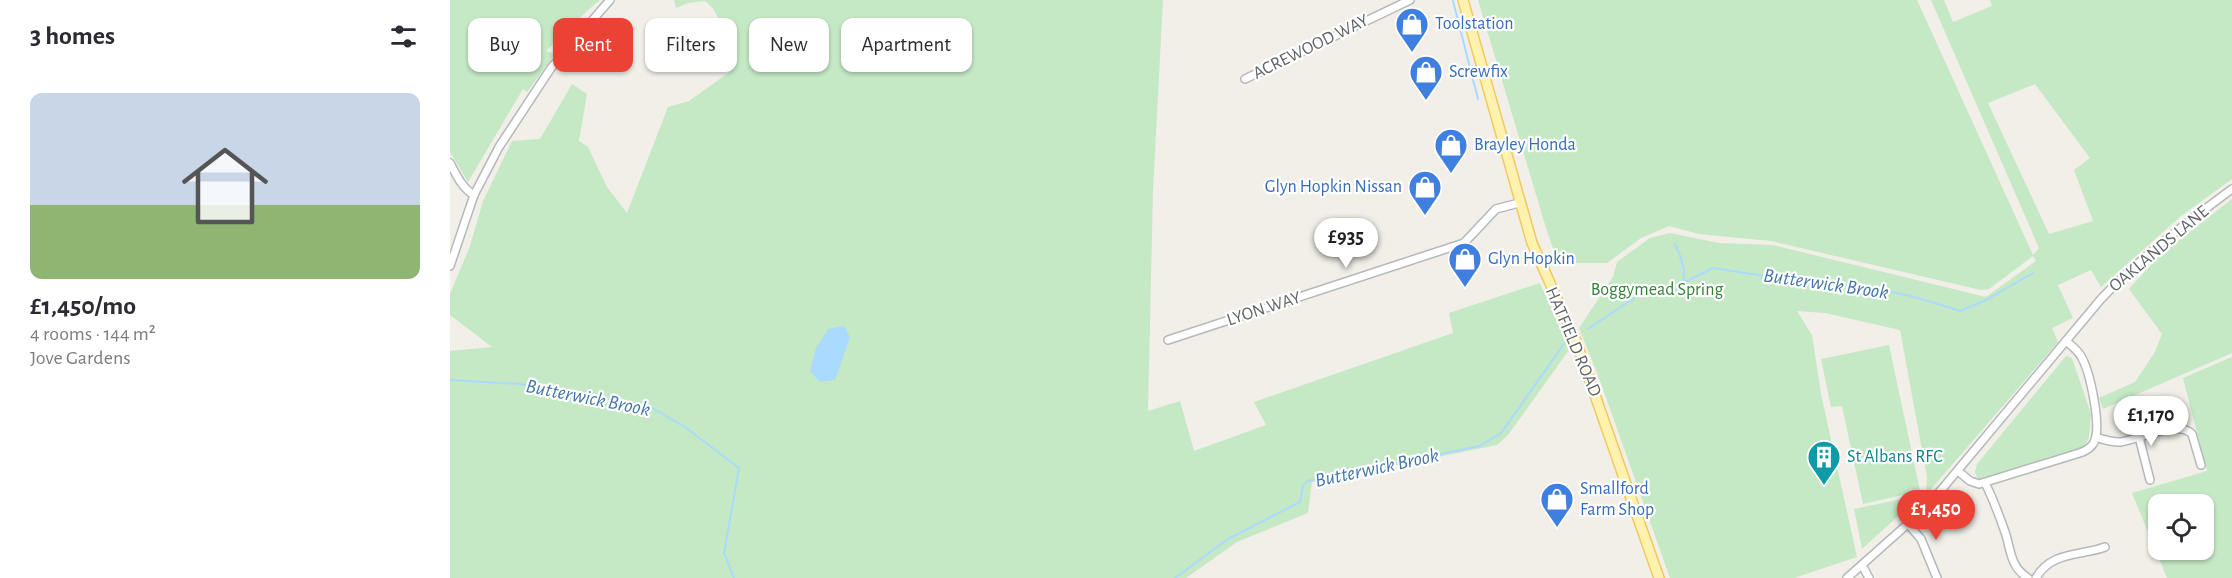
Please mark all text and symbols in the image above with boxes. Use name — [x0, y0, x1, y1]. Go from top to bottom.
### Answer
shop icon: Toolstation — [1394, 6, 1430, 53]
street label: ACREWOOD WAY — [1250, 11, 1372, 83]
place label: Toolstation — [1435, 15, 1514, 33]
chip: Buy — [468, 18, 541, 72]
chip: Rent — [553, 18, 633, 72]
chip: Filters — [645, 18, 737, 72]
chip: New — [749, 18, 829, 72]
chip: Apartment — [841, 18, 972, 72]
icon: filters — [387, 20, 420, 53]
text: 3 homes — [30, 23, 115, 49]
shop icon: Screwfix — [1408, 54, 1444, 101]
place label: Screwfix — [1449, 63, 1508, 81]
shop icon: Brayley Honda — [1433, 127, 1469, 174]
icon: home — [171, 132, 279, 240]
place label: Brayley Honda — [1474, 136, 1576, 154]
shop icon: Glyn Hopkin Nissan — [1407, 169, 1443, 216]
place label: Glyn Hopkin Nissan — [1265, 178, 1402, 196]
street label: OAKLANDS LANE — [2106, 202, 2212, 296]
pin: £935 — [1310, 218, 1382, 269]
text: £935 — [1328, 227, 1364, 247]
shop icon: Glyn Hopkin — [1447, 241, 1483, 288]
place label: Glyn Hopkin — [1488, 250, 1575, 268]
water label: Butterwick Brook — [1762, 265, 1890, 303]
park label: Boggymead Spring — [1591, 281, 1723, 299]
street label: HATFIELD ROAD — [1542, 285, 1604, 399]
street label: LYON WAY — [1225, 288, 1304, 329]
text: £1,450/mo — [30, 293, 136, 319]
text: 4 rooms · 144 m² — [30, 324, 156, 344]
text: Jove Gardens — [30, 348, 131, 368]
water label: Butterwick Brook — [524, 376, 652, 420]
pin: £1,170 — [2102, 396, 2200, 447]
text: £1,170 — [2128, 405, 2174, 425]
building icon: St Albans RFC — [1806, 439, 1842, 486]
water label: Butterwick Brook — [1313, 445, 1441, 491]
place label: St Albans RFC — [1847, 448, 1943, 466]
place label: Smallford Farm Shop — [1580, 480, 1654, 519]
shop icon: Smallford Farm Shop — [1539, 481, 1575, 528]
pin: £1,450 — [1887, 490, 1985, 541]
map controls — [2148, 494, 2214, 560]
button: locate — [2148, 494, 2214, 560]
text: £1,450 — [1911, 499, 1961, 519]

